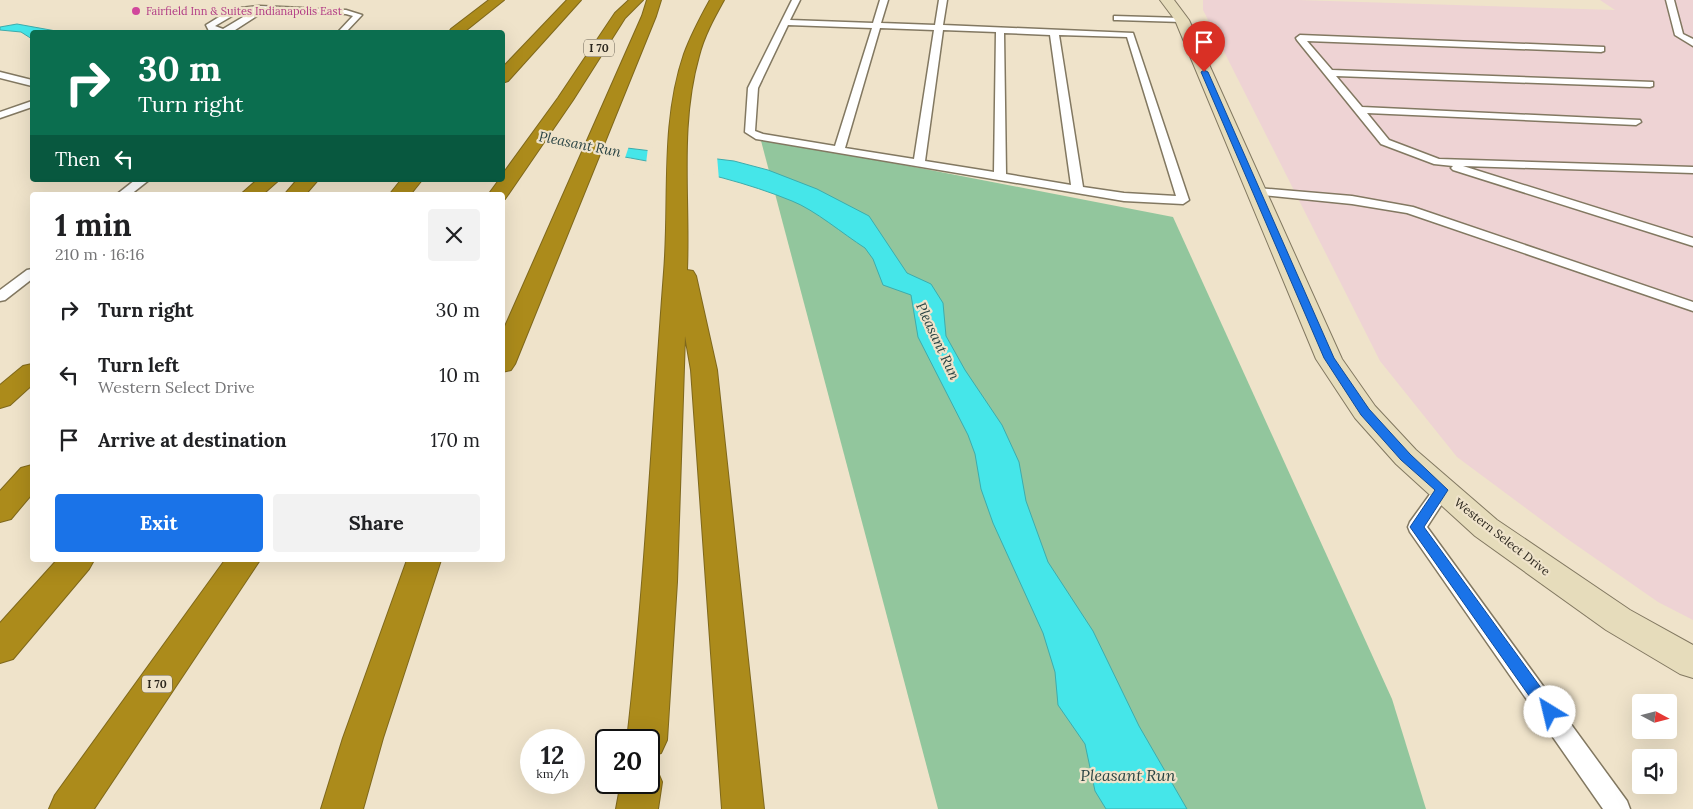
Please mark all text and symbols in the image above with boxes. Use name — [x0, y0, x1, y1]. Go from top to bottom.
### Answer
place label: Fairfield Inn & Suites Indianapolis East — [146, 4, 343, 18]
marker: Fairfield Inn & Suites Indianapolis East — [130, 5, 142, 17]
pin — [1183, 21, 1225, 72]
icon: arrive — [1190, 28, 1218, 56]
road number: I 70 — [584, 40, 614, 56]
text: 30 m — [138, 46, 221, 91]
icon: right — [55, 50, 120, 115]
text: Turn right — [138, 90, 243, 118]
water label: Pleasant Run — [537, 127, 623, 161]
icon: left — [110, 145, 138, 173]
text: Then — [55, 147, 100, 171]
text: 1 min — [55, 206, 132, 244]
button: close — [428, 209, 480, 261]
text: 210 m · 16:16 — [55, 244, 144, 264]
icon: right — [55, 296, 83, 324]
text: Turn right — [98, 298, 194, 322]
text: 30 m — [436, 298, 480, 322]
water label: Pleasant Run — [912, 299, 964, 383]
text: Turn left — [98, 353, 179, 377]
icon: left — [55, 361, 83, 389]
text: 10 m — [439, 363, 480, 387]
text: Western Select Drive — [98, 377, 255, 397]
icon: arrive — [55, 426, 83, 454]
text: Arrive at destination — [98, 428, 287, 452]
text: 170 m — [431, 428, 480, 452]
button: Exit — [55, 494, 263, 552]
button: Share — [273, 494, 480, 552]
street label: Western Select Drive — [1451, 495, 1554, 579]
road number: I 70 — [142, 676, 172, 692]
position arrow — [1523, 685, 1575, 737]
north arrow — [1632, 694, 1678, 739]
map controls — [1632, 694, 1677, 794]
speed limit sign: 20 — [595, 729, 660, 794]
text: 12 — [541, 739, 564, 771]
button: sound — [1632, 749, 1677, 794]
water label: Pleasant Run — [1080, 765, 1176, 785]
text: km/h — [536, 766, 569, 781]

